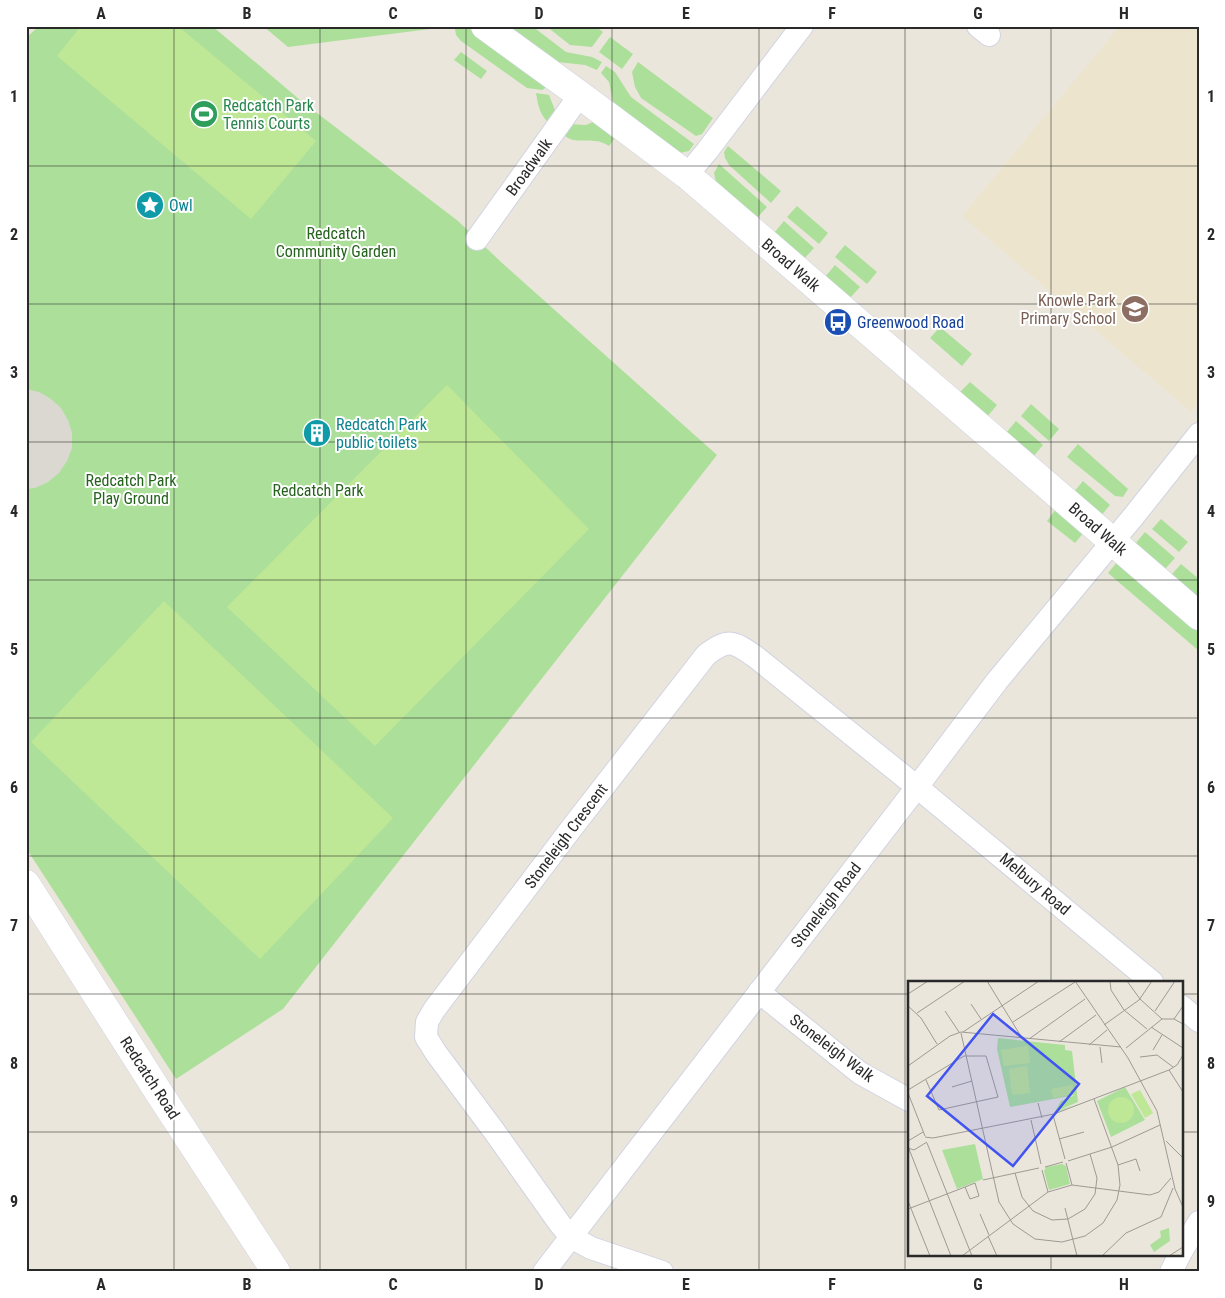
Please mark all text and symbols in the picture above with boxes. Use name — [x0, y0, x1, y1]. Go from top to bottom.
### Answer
text: A — [96, 4, 106, 23]
text: B — [243, 4, 252, 23]
text: C — [388, 4, 398, 23]
text: D — [534, 4, 544, 23]
text: E — [682, 4, 690, 23]
text: F — [828, 4, 836, 23]
text: G — [973, 4, 983, 23]
text: H — [1119, 4, 1129, 23]
text: 1 — [10, 87, 18, 106]
text: 1 — [1207, 87, 1215, 106]
place label: Redcatch Park Tennis Courts — [223, 96, 315, 133]
sports icon: Redcatch Park Tennis Courts — [189, 99, 219, 129]
street label: Broadwalk — [502, 134, 557, 199]
place icon: Owl — [135, 190, 165, 220]
place label: Owl — [169, 196, 193, 215]
park label: Redcatch Community Garden — [276, 224, 396, 261]
text: 2 — [10, 225, 18, 244]
text: 2 — [1207, 225, 1215, 244]
street label: Broad Walk — [758, 234, 825, 296]
place label: Knowle Park Primary School — [1020, 291, 1117, 328]
school or university icon: Knowle Park Primary School — [1120, 294, 1150, 324]
bus stop icon: Greenwood Road — [823, 307, 853, 337]
place label: Greenwood Road — [857, 313, 964, 332]
text: 3 — [10, 363, 18, 382]
text: 3 — [1207, 363, 1215, 382]
place label: Redcatch Park public toilets — [336, 415, 428, 452]
building icon: Redcatch Park public toilets — [302, 418, 332, 448]
park label: Redcatch Park Play Ground — [85, 471, 177, 508]
park label: Redcatch Park — [272, 481, 364, 500]
street label: Broad Walk — [1065, 498, 1132, 560]
text: 4 — [10, 502, 18, 521]
text: 4 — [1207, 502, 1215, 521]
text: 5 — [10, 640, 18, 659]
text: 5 — [1207, 640, 1215, 659]
text: 6 — [10, 778, 18, 797]
text: 6 — [1207, 778, 1215, 797]
street label: Stoneleigh Crescent — [520, 780, 612, 892]
street label: Melbury Road — [996, 849, 1074, 919]
street label: Stoneleigh Road — [787, 859, 865, 951]
text: 7 — [10, 916, 18, 935]
text: 7 — [1207, 916, 1215, 935]
inset map — [908, 981, 1182, 1256]
street label: Stoneleigh Walk — [786, 1010, 879, 1086]
street label: Redcatch Road — [116, 1033, 184, 1123]
text: 8 — [10, 1054, 18, 1073]
text: 8 — [1207, 1054, 1215, 1073]
text: 9 — [10, 1192, 18, 1211]
text: 9 — [1207, 1192, 1215, 1211]
text: A — [96, 1275, 106, 1294]
text: B — [243, 1275, 252, 1294]
text: C — [388, 1275, 398, 1294]
text: D — [534, 1275, 544, 1294]
text: E — [682, 1275, 690, 1294]
text: F — [828, 1275, 836, 1294]
text: G — [973, 1275, 983, 1294]
text: H — [1119, 1275, 1129, 1294]

